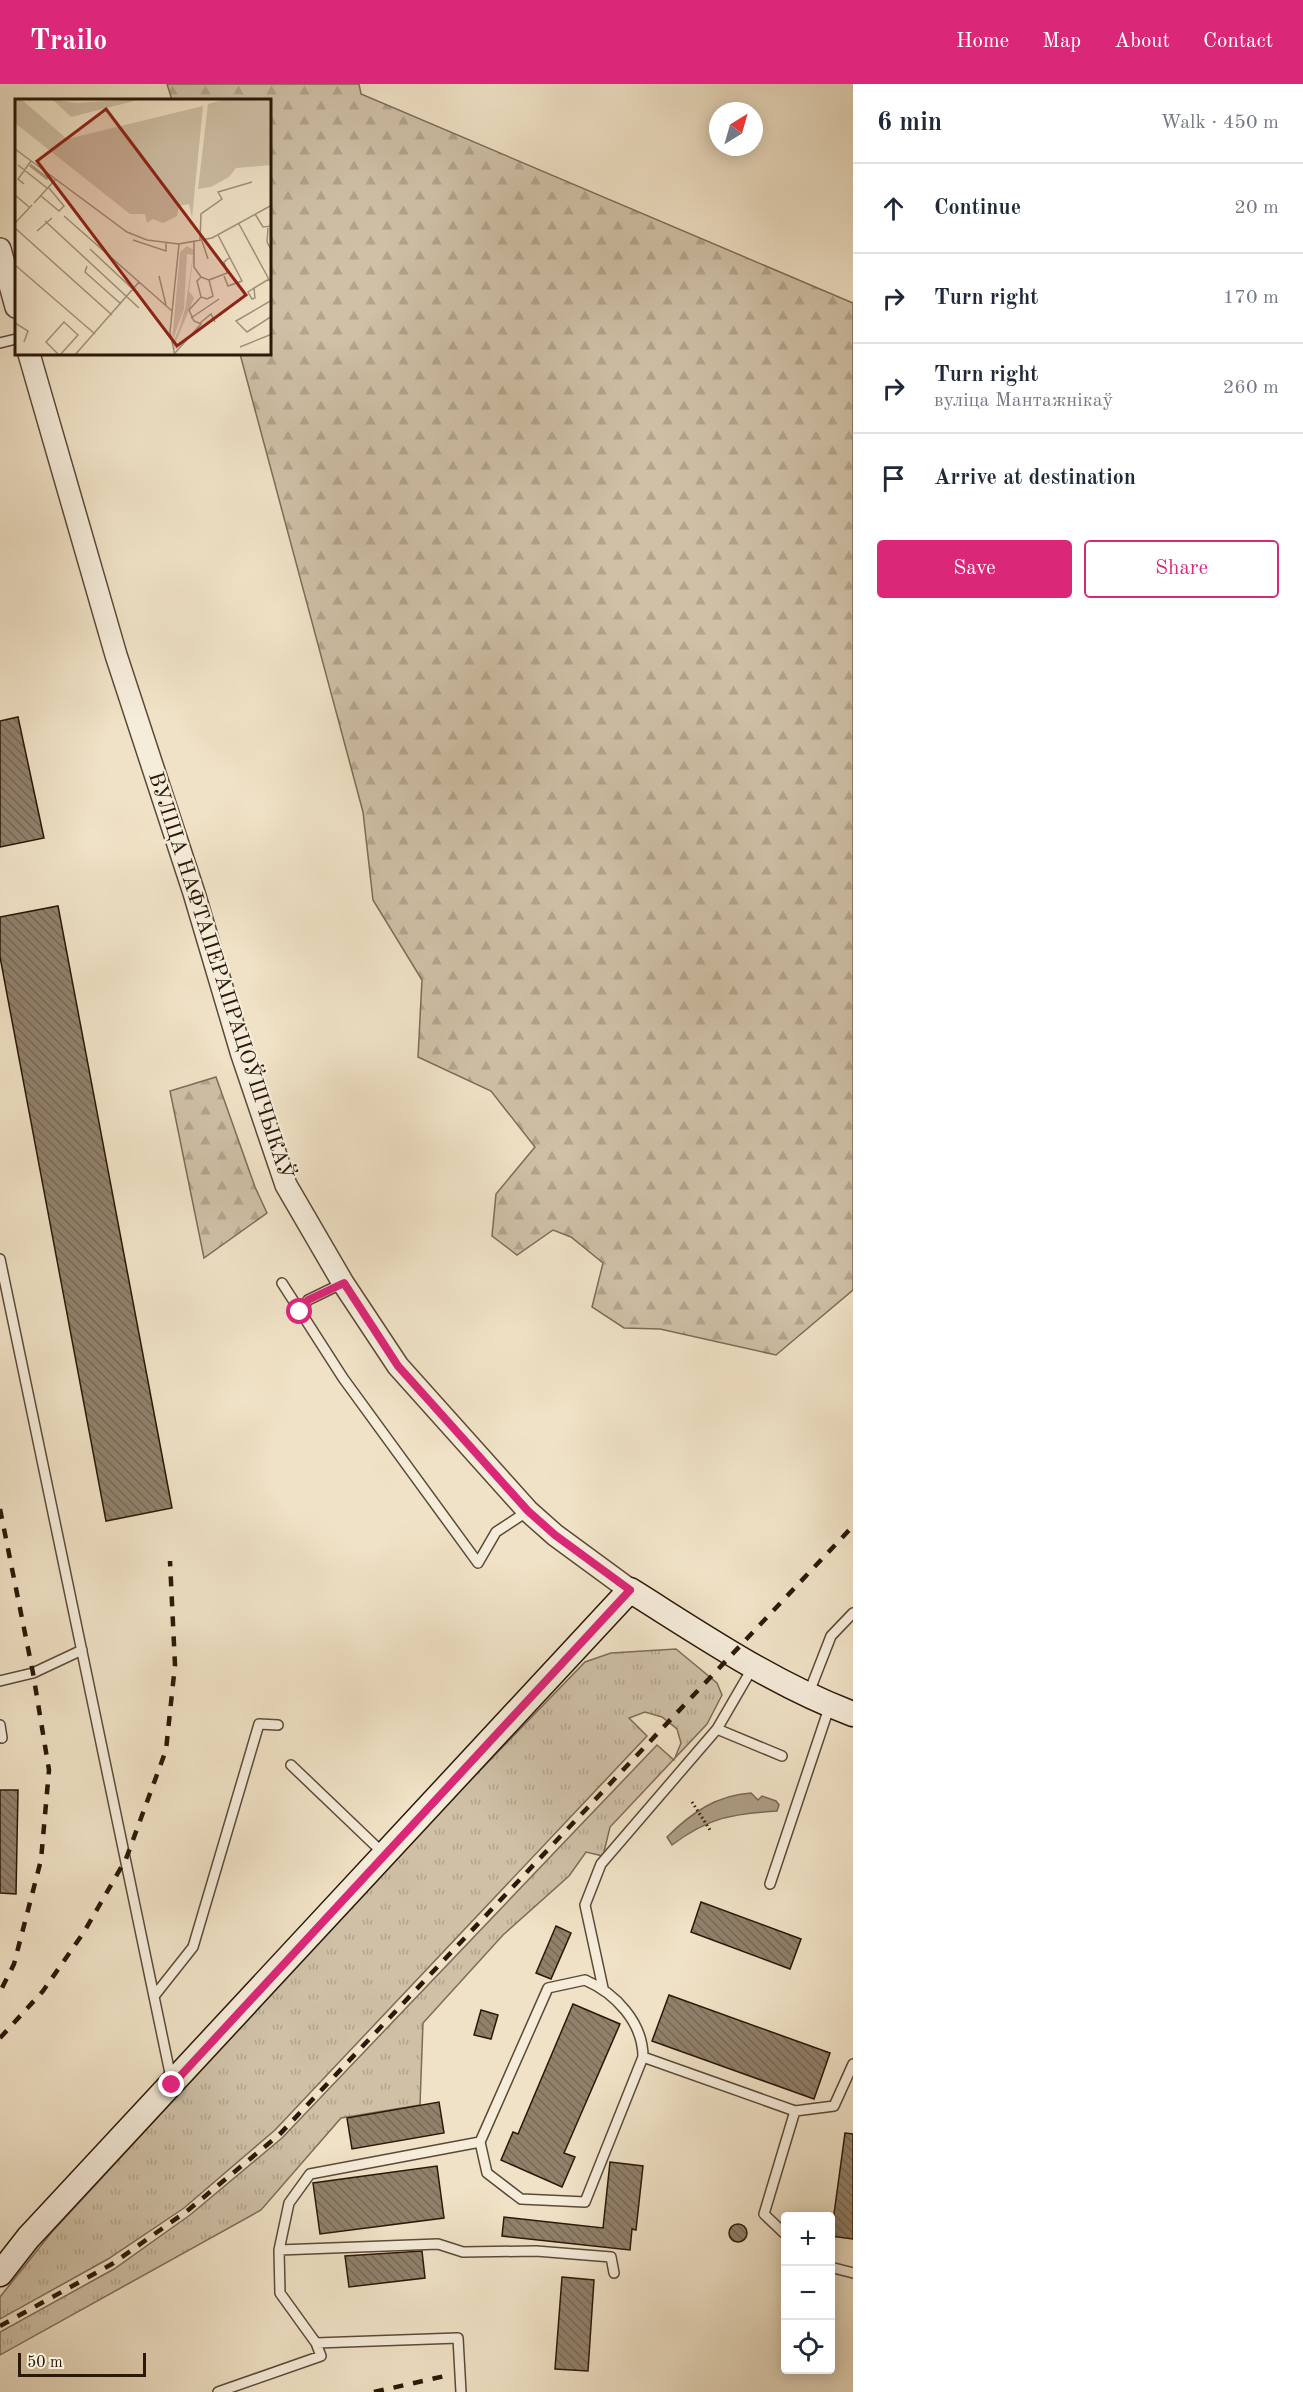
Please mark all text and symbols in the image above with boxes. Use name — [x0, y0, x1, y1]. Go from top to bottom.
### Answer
text: Trailo — [30, 28, 107, 56]
text: Home — [956, 31, 1009, 52]
text: Map — [1042, 31, 1081, 52]
text: About — [1114, 31, 1170, 52]
text: Contact — [1203, 31, 1273, 52]
inset map — [15, 99, 272, 356]
north arrow — [709, 102, 763, 156]
text: 6 min — [877, 110, 942, 136]
text: Walk · 450 m — [1160, 113, 1279, 133]
icon: ahead — [877, 192, 910, 225]
text: Continue — [934, 197, 1021, 219]
text: 20 m — [1234, 198, 1279, 218]
icon: right — [877, 282, 910, 315]
text: Turn right — [934, 287, 1038, 309]
text: 170 m — [1223, 288, 1279, 308]
text: Turn right — [934, 364, 1038, 386]
icon: right — [877, 372, 910, 405]
text: 260 m — [1223, 378, 1279, 398]
text: вуліца Мантажнікаў — [934, 391, 1113, 411]
icon: arrive — [877, 462, 910, 495]
text: Arrive at destination — [934, 467, 1136, 489]
button: Save — [877, 540, 1072, 598]
button: Share — [1084, 540, 1279, 598]
street label: ВУЛІЦА НАФТАПЕРАПРАЦОЎШЧЫКАЎ — [144, 768, 301, 1182]
route start — [286, 1298, 312, 1324]
route end — [158, 2071, 184, 2097]
map controls — [781, 2212, 835, 2374]
button: + — [781, 2212, 835, 2266]
button: − — [781, 2266, 835, 2320]
button: locate — [781, 2320, 835, 2374]
scale bar — [18, 2350, 146, 2378]
text: 50 m — [27, 2355, 63, 2371]

